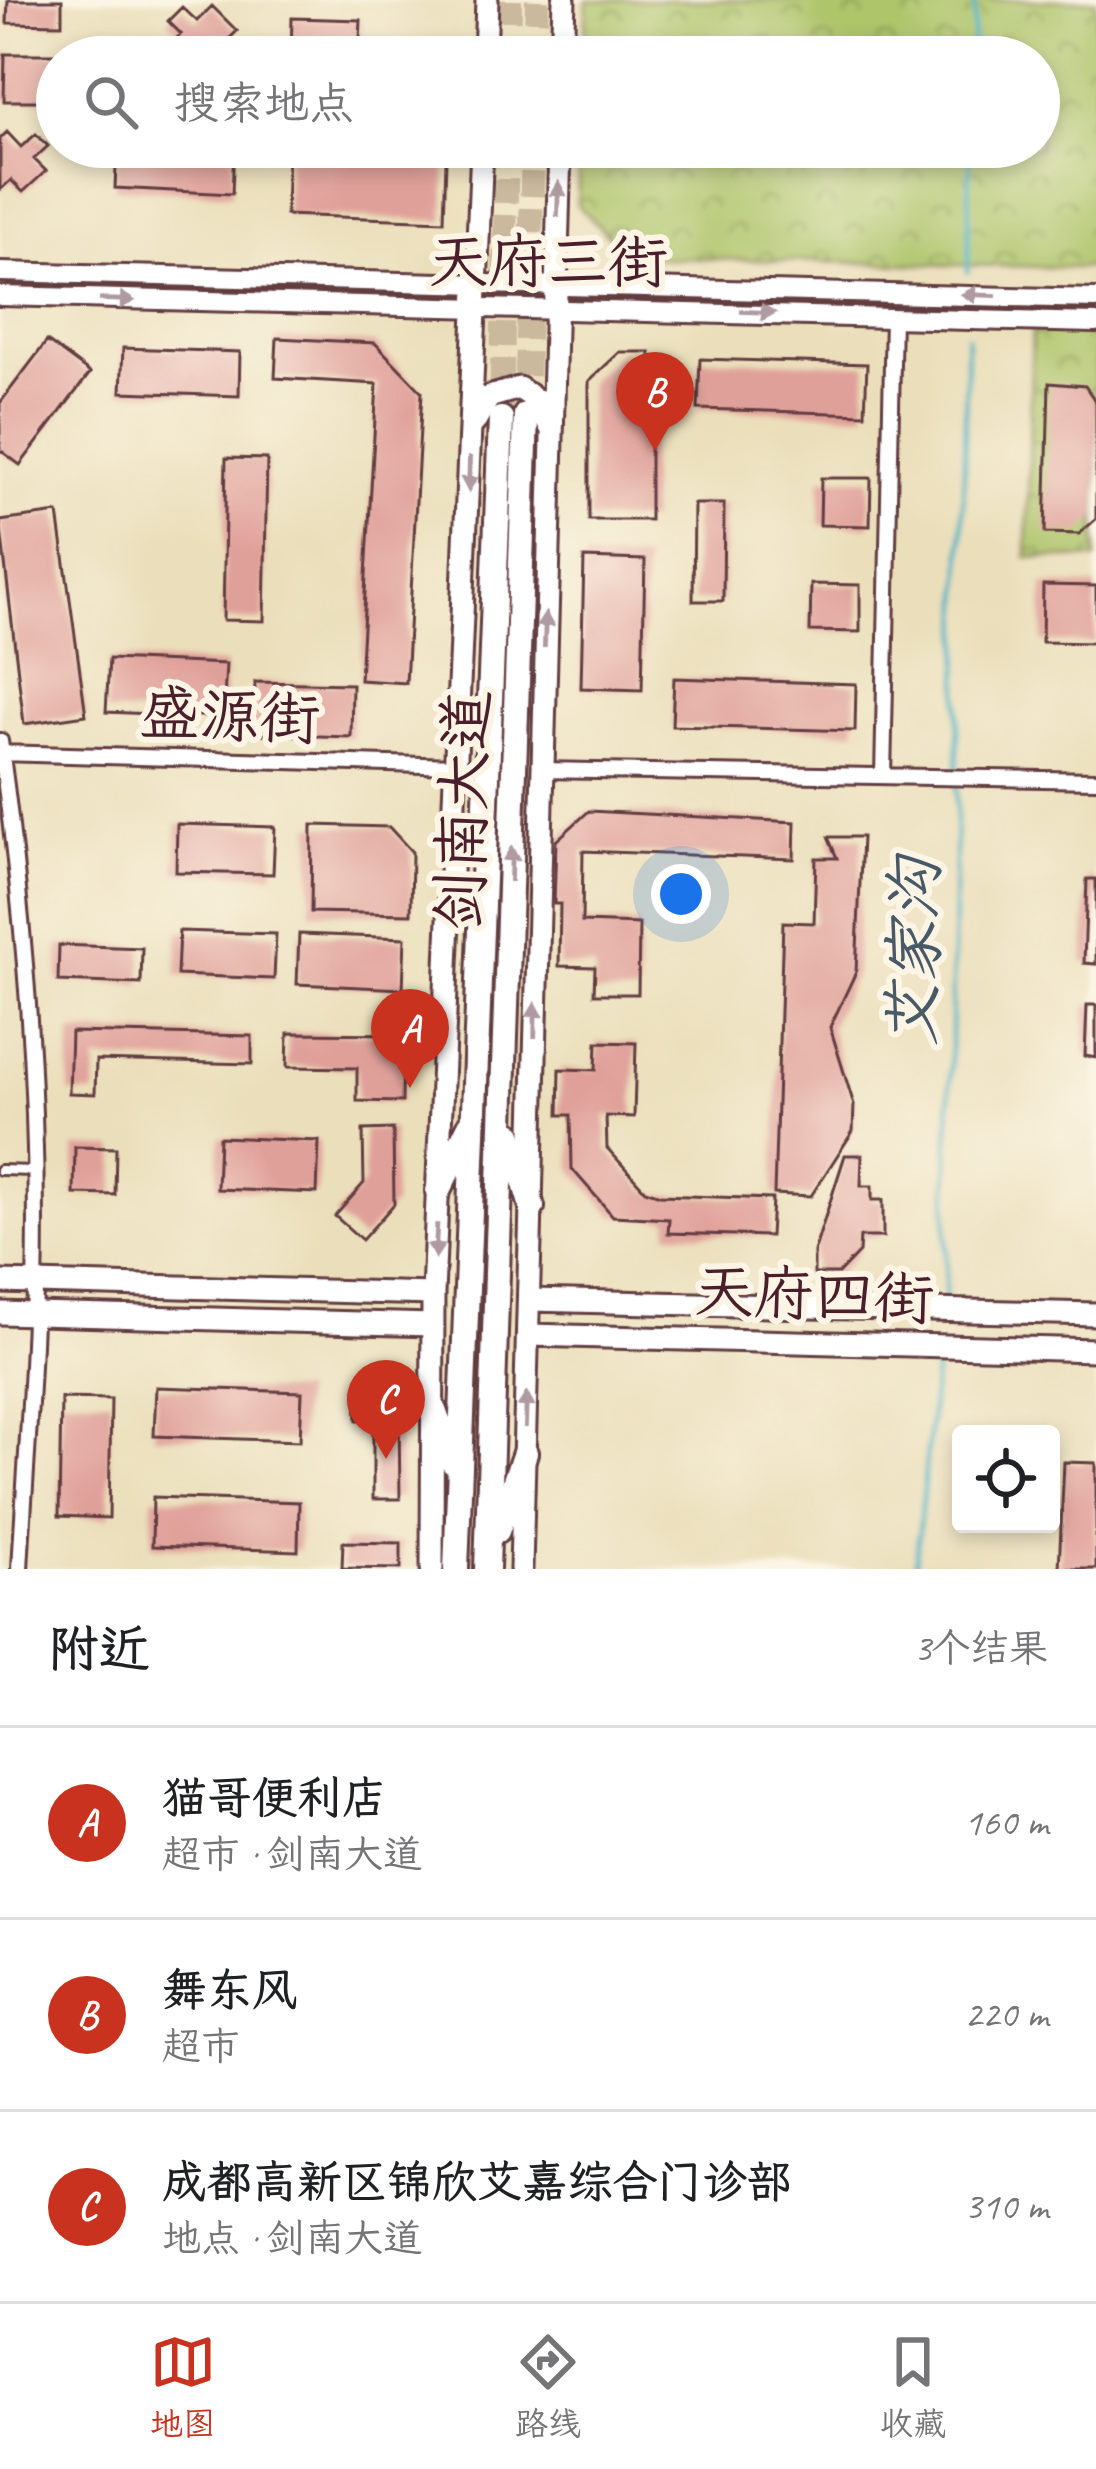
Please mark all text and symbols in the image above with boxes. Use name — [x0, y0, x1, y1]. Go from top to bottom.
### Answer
search box — [36, 36, 1060, 168]
icon: search — [78, 69, 144, 135]
text: 搜索地点 — [174, 75, 354, 132]
one-way arrow — [549, 179, 568, 217]
street label: 天府三街 — [428, 224, 668, 300]
one-way arrow — [959, 286, 997, 305]
one-way arrow — [99, 290, 137, 309]
one-way arrow — [740, 303, 778, 322]
pin: B — [616, 352, 694, 451]
one-way arrow — [460, 456, 479, 494]
one-way arrow — [536, 610, 555, 648]
street label: 盛源街 — [139, 675, 321, 757]
street label: 剑南大道 — [421, 689, 505, 931]
one-way arrow — [502, 844, 521, 882]
water label: 艾家沟 — [873, 852, 956, 1047]
your location — [651, 864, 711, 924]
pin: A — [371, 989, 449, 1088]
one-way arrow — [525, 1000, 545, 1038]
one-way arrow — [426, 1223, 445, 1261]
street label: 天府四街 — [693, 1253, 935, 1337]
pin: C — [347, 1360, 425, 1459]
one-way arrow — [517, 1390, 536, 1428]
map controls — [952, 1425, 1060, 1533]
button: locate — [952, 1425, 1060, 1533]
text: 附近 — [48, 1617, 150, 1681]
text: 3个结果 — [913, 1624, 1048, 1673]
text: 猫哥便利店 — [162, 1770, 387, 1827]
text: A — [77, 1798, 97, 1847]
text: 160 m — [964, 1798, 1048, 1847]
text: 超市 · 剑南大道 — [162, 1830, 422, 1879]
text: 舞东风 — [162, 1962, 297, 2019]
text: B — [77, 1990, 97, 2039]
text: 220 m — [964, 1990, 1048, 2039]
text: 超市 — [162, 2022, 240, 2071]
text: 成都高新区锦欣艾嘉综合门诊部 — [162, 2154, 792, 2211]
text: C — [78, 2182, 96, 2231]
text: 310 m — [964, 2182, 1048, 2231]
text: 地点 · 剑南大道 — [162, 2214, 422, 2263]
tab: 地图 — [150, 2329, 216, 2445]
tab: 路线 — [515, 2329, 581, 2445]
tab: 收藏 — [880, 2329, 946, 2445]

